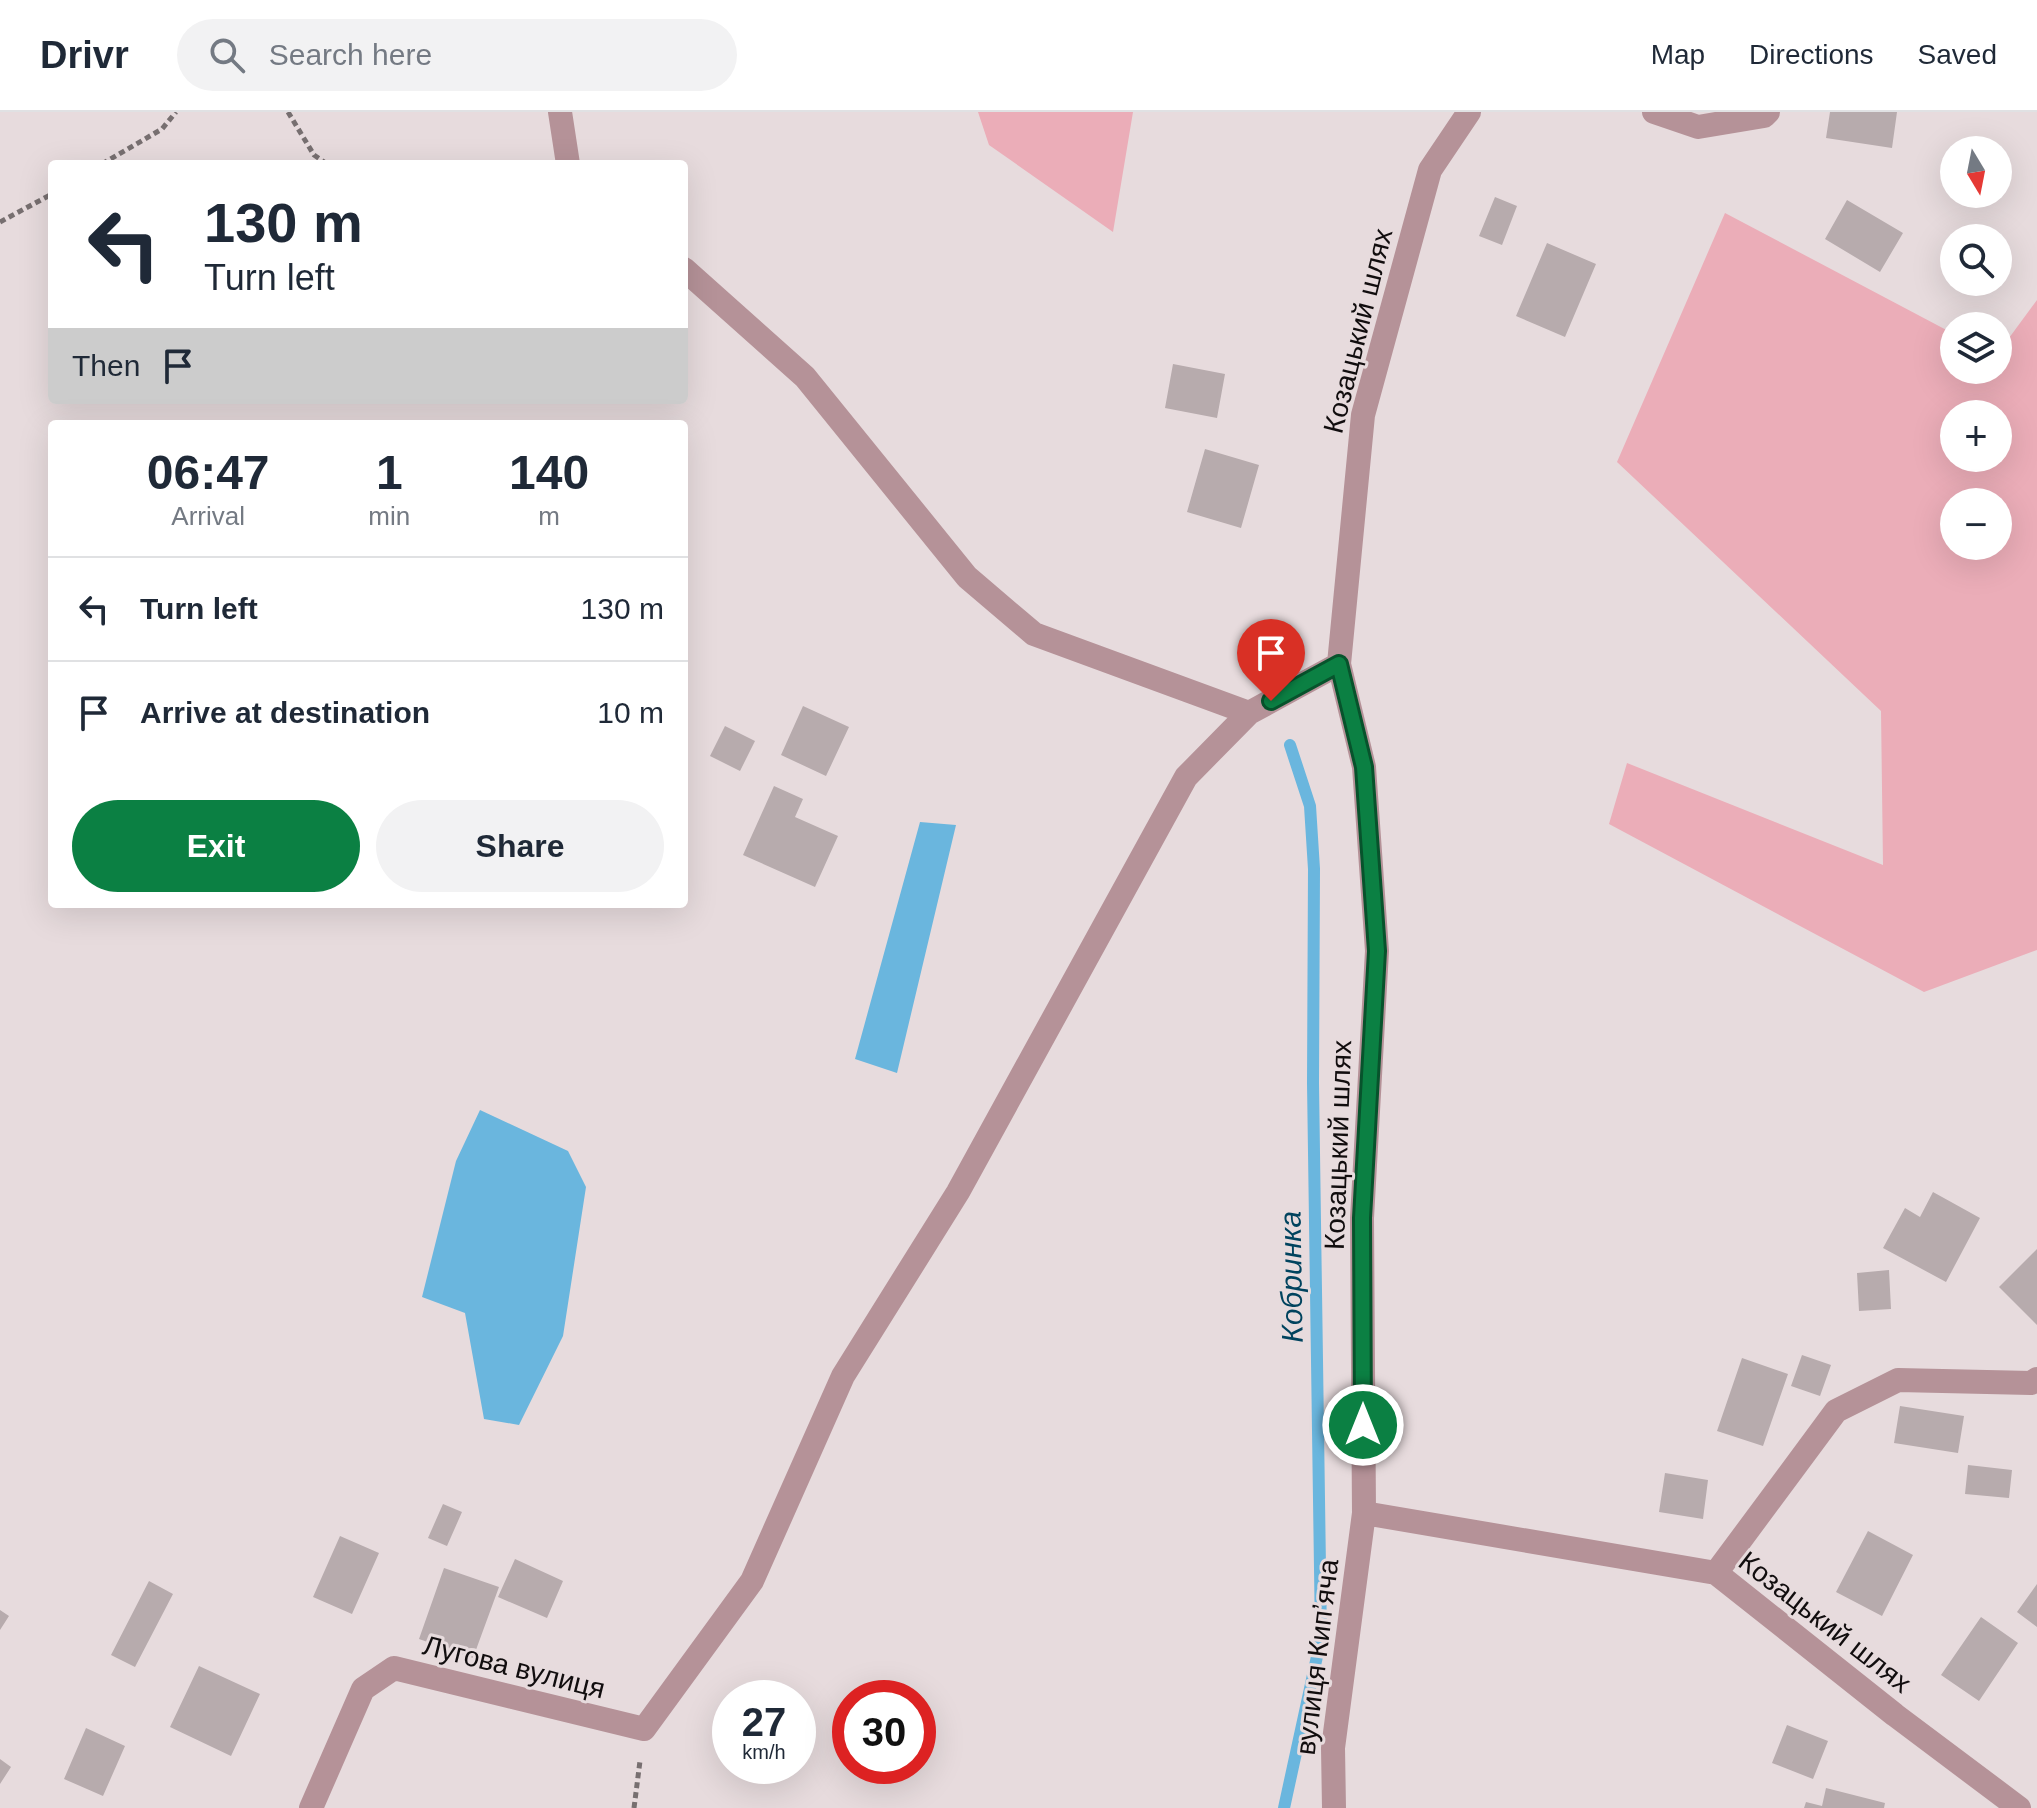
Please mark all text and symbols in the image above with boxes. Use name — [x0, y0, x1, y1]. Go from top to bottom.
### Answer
search box — [177, 19, 737, 91]
icon: search — [205, 33, 249, 77]
text: Drivr — [40, 34, 129, 76]
text: Search here — [269, 38, 432, 71]
text: Map — [1651, 39, 1705, 70]
text: Directions — [1749, 39, 1874, 70]
text: Saved — [1918, 39, 1997, 70]
north arrow — [1940, 136, 2012, 208]
map controls — [1940, 136, 2012, 560]
text: 130 m — [204, 191, 363, 254]
icon: left — [72, 192, 176, 296]
button: search — [1940, 224, 2012, 296]
street label: Козацький шлях — [1318, 225, 1398, 437]
text: Turn left — [204, 257, 335, 298]
button: layers — [1940, 312, 2012, 384]
icon: arrive — [156, 344, 200, 388]
text: Then — [72, 349, 140, 382]
button: + — [1940, 400, 2012, 472]
text: 06:47 — [147, 446, 270, 499]
text: 1 — [376, 446, 403, 499]
text: 140 — [509, 446, 589, 499]
button: − — [1940, 488, 2012, 560]
text: Arrival — [171, 501, 245, 531]
text: min — [368, 501, 410, 531]
text: m — [538, 501, 560, 531]
icon: left — [72, 587, 116, 631]
text: Turn left — [140, 592, 258, 625]
text: 130 m — [581, 592, 664, 625]
pin — [1237, 619, 1305, 701]
icon: arrive — [1249, 631, 1293, 675]
icon: arrive — [72, 691, 116, 735]
text: Arrive at destination — [140, 696, 430, 729]
text: 10 m — [597, 696, 664, 729]
button: Exit — [72, 800, 360, 892]
button: Share — [376, 800, 664, 892]
street label: Козацький шлях — [1319, 1040, 1357, 1250]
water label: Кобринка — [1273, 1211, 1309, 1343]
position arrow — [1321, 1383, 1405, 1467]
street label: Козацький шлях — [1733, 1545, 1917, 1699]
street label: вулиця Кипʼяча — [1290, 1557, 1344, 1757]
street label: Лугова вулиця — [420, 1629, 608, 1705]
speed limit sign: 30 — [832, 1680, 936, 1784]
text: 27 — [742, 1700, 786, 1744]
text: km/h — [742, 1741, 786, 1763]

